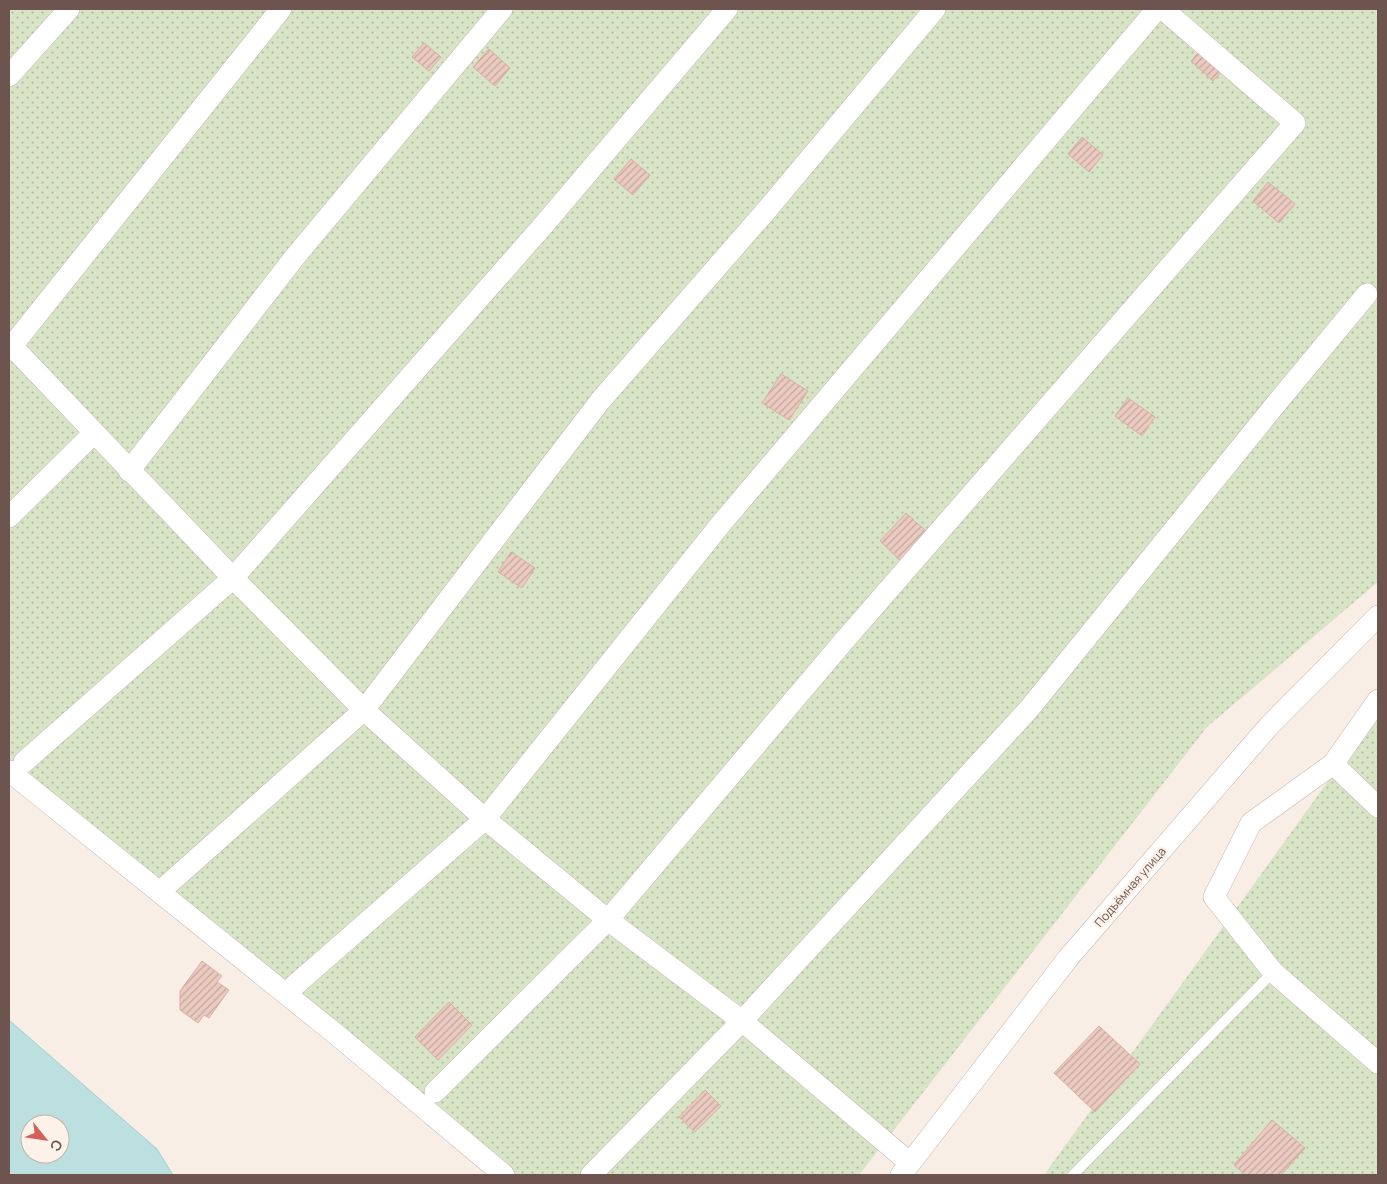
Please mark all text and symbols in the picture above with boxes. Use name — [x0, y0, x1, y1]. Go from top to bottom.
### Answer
street label: Подъёмная улица — [1090, 843, 1170, 931]
north arrow — [20, 1114, 70, 1164]
text: С — [46, 1137, 68, 1155]

